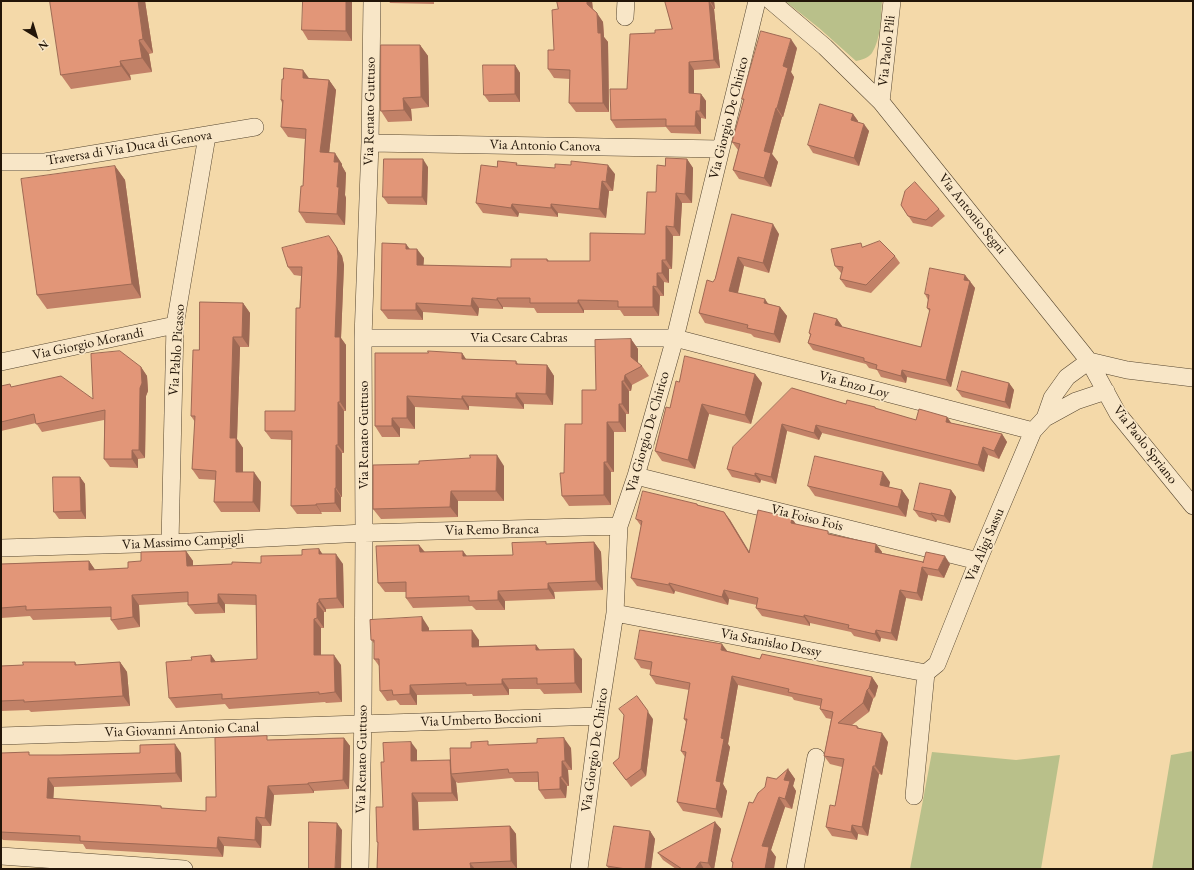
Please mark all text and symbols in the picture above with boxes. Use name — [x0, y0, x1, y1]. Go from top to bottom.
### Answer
street label: Via Paolo Pili — [875, 15, 899, 87]
north arrow — [16, 16, 56, 56]
text: N — [36, 37, 51, 54]
street label: Via Giorgio De Chirico — [706, 55, 752, 181]
street label: Via Renato Guttuso — [361, 57, 379, 165]
street label: Traversa di Via Duca di Genova — [45, 127, 213, 169]
street label: Via Antonio Canova — [489, 137, 601, 155]
street label: Via Antonio Segni — [934, 170, 1010, 258]
street label: Via Pablo Picasso — [165, 304, 189, 396]
street label: Via Giorgio Morandi — [31, 324, 145, 364]
street label: Via Cesare Cabras — [471, 330, 567, 346]
street label: Via Enzo Loy — [817, 368, 891, 402]
street label: Via Giorgio De Chirico — [623, 369, 673, 495]
street label: Via Renato Guttuso — [356, 381, 372, 489]
street label: Via Paolo Spriano — [1109, 402, 1181, 488]
street label: Via Foiso Fois — [769, 501, 845, 535]
street label: Via Aligi Sassu — [962, 506, 1008, 584]
street label: Via Remo Branca — [445, 521, 539, 539]
street label: Via Massimo Campigli — [122, 530, 244, 554]
street label: Via Stanislao Dessy — [719, 625, 823, 661]
street label: Via Giorgio De Chirico — [578, 687, 612, 813]
street label: Via Renato Guttuso — [353, 705, 371, 813]
street label: Via Umberto Boccioni — [420, 709, 542, 731]
street label: Via Giovanni Antonio Canal — [104, 719, 260, 741]

